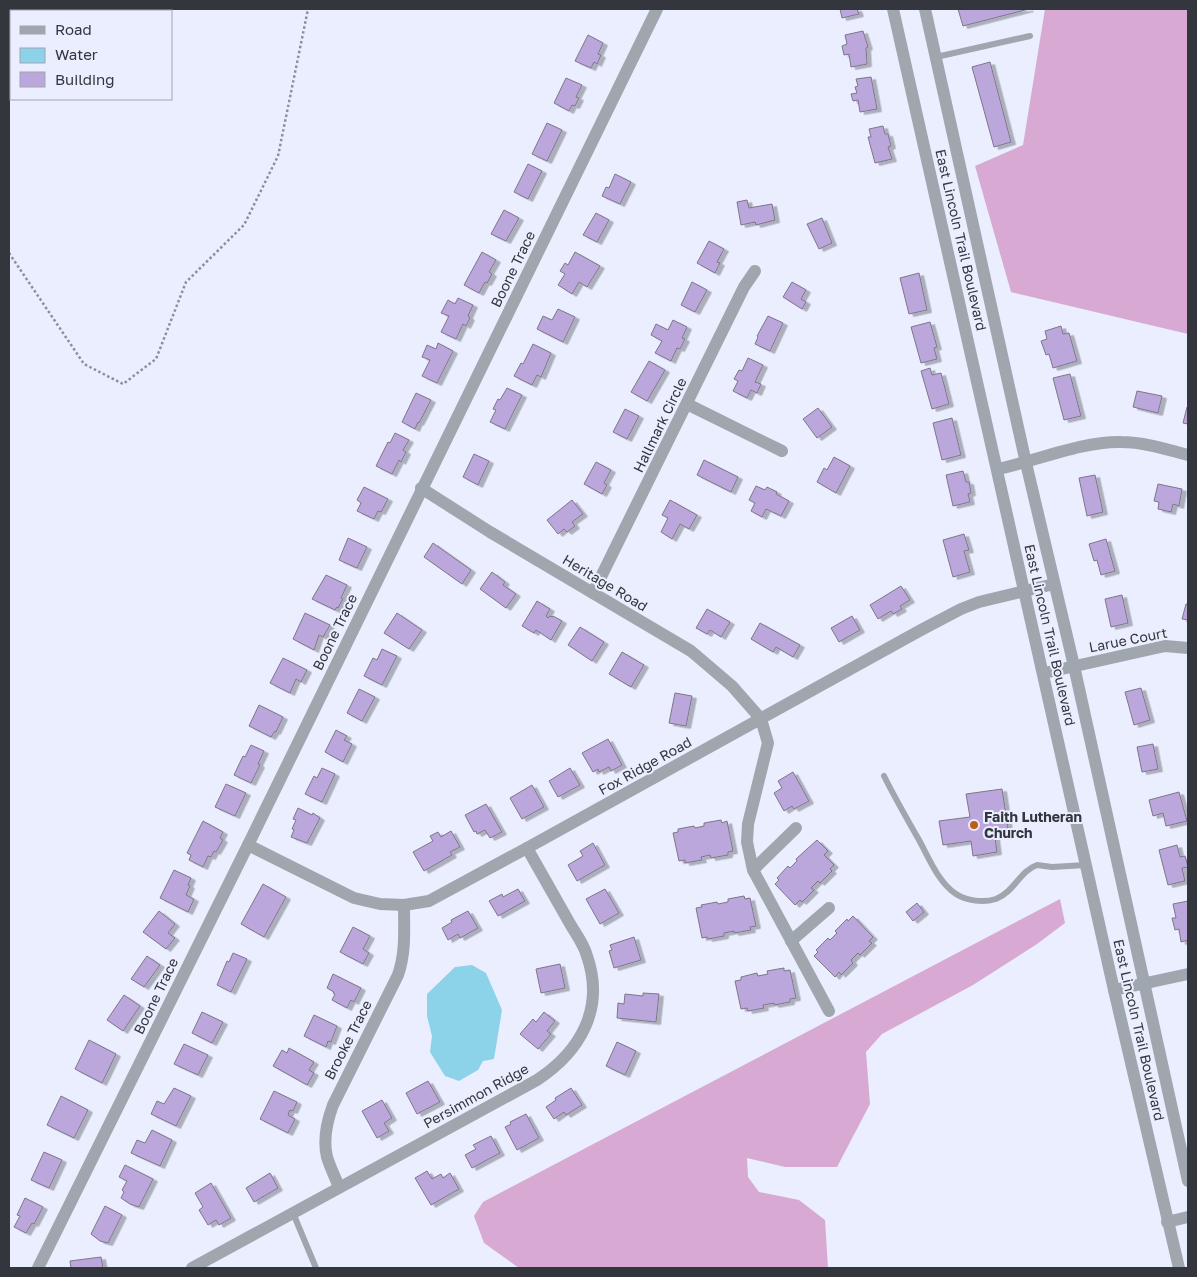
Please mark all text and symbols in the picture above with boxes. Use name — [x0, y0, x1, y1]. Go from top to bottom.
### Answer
legend — [10, 10, 172, 100]
text: Road — [55, 20, 92, 38]
text: Water — [55, 45, 98, 63]
text: Building — [55, 70, 115, 88]
street label: East Lincoln Trail Boulevard — [932, 147, 991, 332]
street label: Boone Trace — [487, 228, 538, 310]
street label: Hallmark Circle — [629, 375, 690, 475]
street label: East Lincoln Trail Boulevard — [1021, 542, 1080, 727]
street label: Heritage Road — [560, 551, 651, 615]
street label: Boone Trace — [309, 591, 360, 673]
street label: Larue Court — [1087, 624, 1168, 655]
street label: Fox Ridge Road — [595, 733, 694, 798]
place label: Faith Lutheran Church — [984, 808, 1082, 841]
marker: Faith Lutheran Church — [968, 819, 980, 831]
street label: East Lincoln Trail Boulevard — [1110, 937, 1169, 1122]
street label: Boone Trace — [130, 955, 181, 1037]
street label: Brooke Trace — [320, 997, 375, 1082]
street label: Persimmon Ridge — [420, 1060, 531, 1132]

